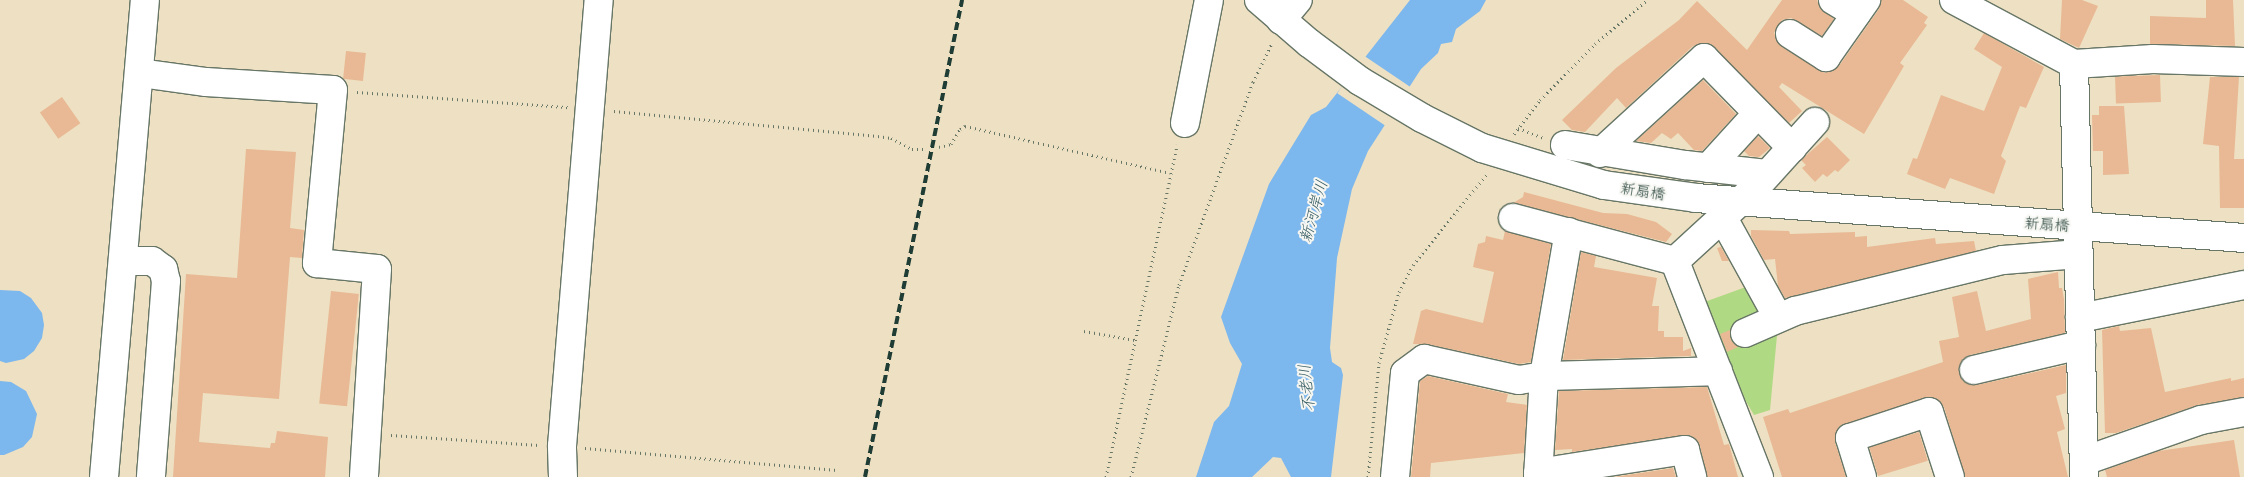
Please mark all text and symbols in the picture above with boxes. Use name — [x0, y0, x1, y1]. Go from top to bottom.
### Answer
water label: 新河岸川 — [1295, 178, 1331, 244]
street label: 新扇橋 — [1619, 179, 1667, 203]
street label: 新扇橋 — [2024, 213, 2070, 235]
water label: 不老川 — [1294, 363, 1318, 413]

